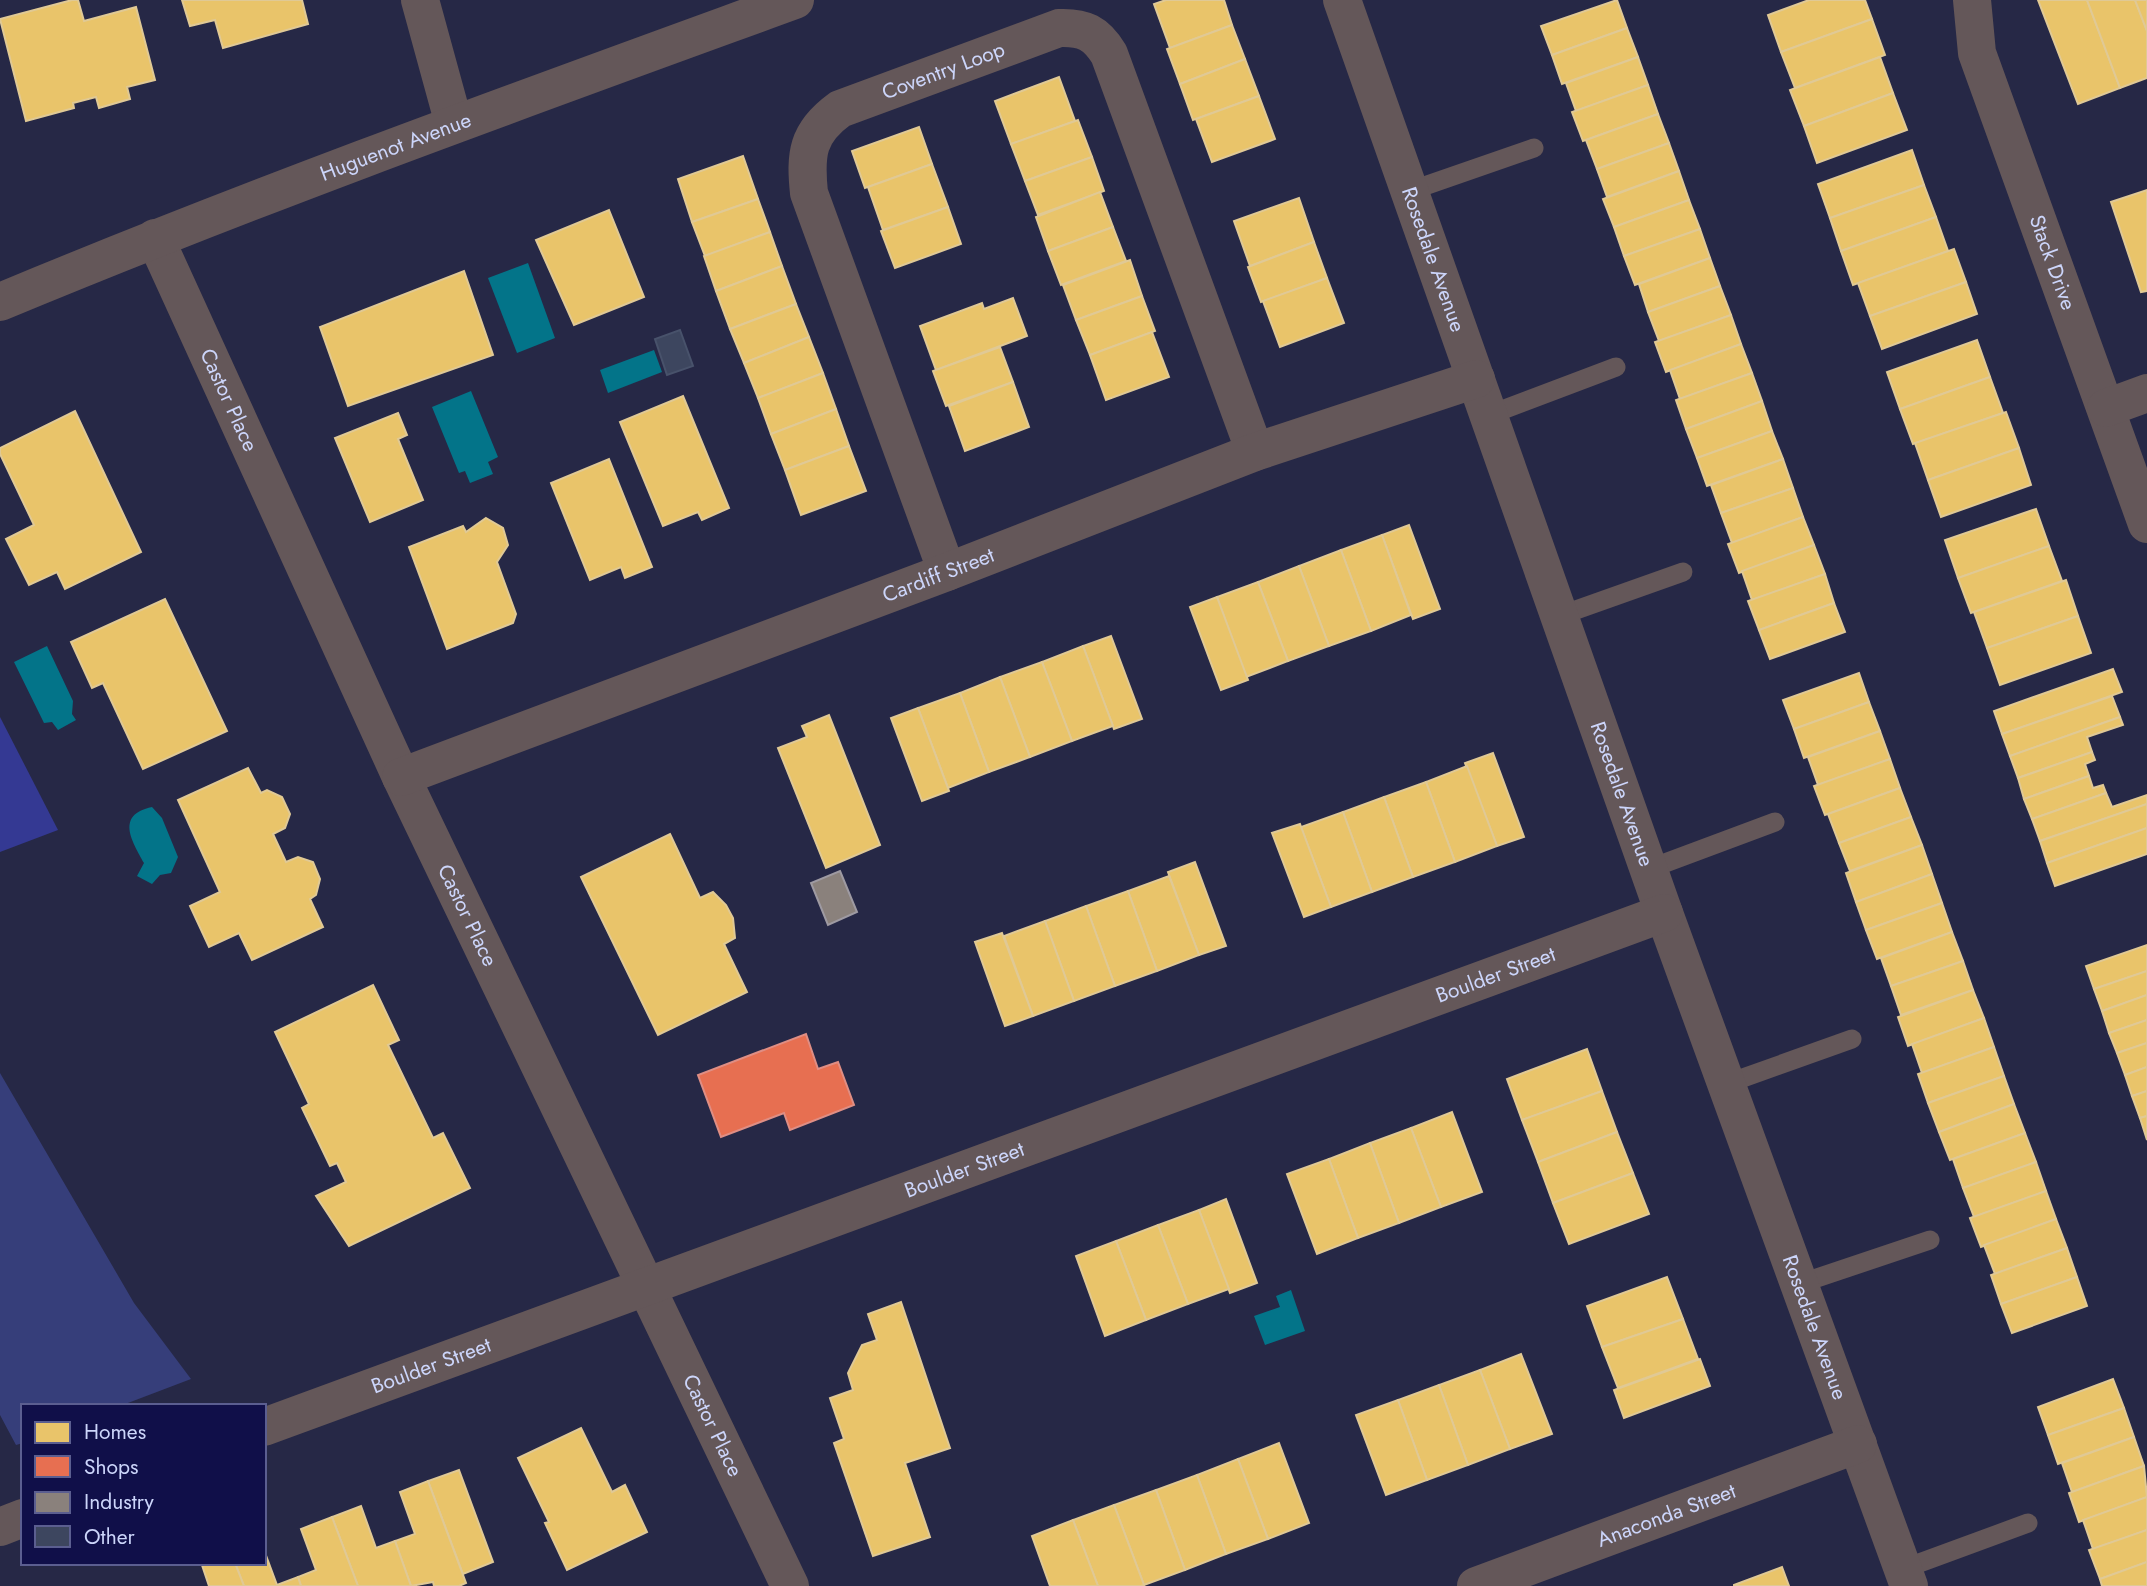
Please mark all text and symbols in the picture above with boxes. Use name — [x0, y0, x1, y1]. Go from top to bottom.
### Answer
street label: Coventry Loop — [878, 34, 1009, 107]
street label: Huguenot Avenue — [316, 105, 476, 189]
street label: Rosedale Avenue — [1394, 183, 1473, 336]
street label: Stack Drive — [2022, 211, 2084, 314]
street label: Castor Place — [192, 344, 266, 457]
street label: Cardiff Street — [878, 540, 999, 610]
street label: Rosedale Avenue — [1583, 717, 1662, 871]
street label: Castor Place — [430, 859, 505, 972]
street label: Boulder Street — [1432, 939, 1560, 1011]
street label: Boulder Street — [900, 1134, 1028, 1206]
street label: Rosedale Avenue — [1775, 1251, 1855, 1404]
street label: Boulder Street — [367, 1330, 495, 1401]
street label: Castor Place — [675, 1369, 750, 1482]
legend — [21, 1404, 266, 1565]
text: Homes — [84, 1417, 146, 1447]
text: Shops — [84, 1452, 138, 1482]
street label: Anaconda Street — [1593, 1476, 1740, 1555]
text: Industry — [84, 1487, 155, 1517]
text: Other — [84, 1522, 135, 1552]

